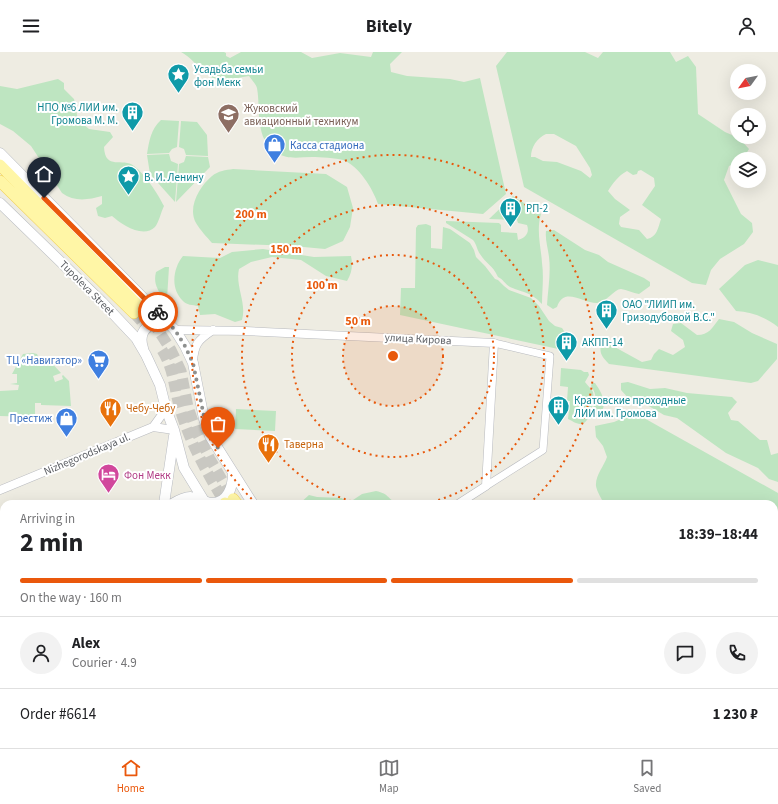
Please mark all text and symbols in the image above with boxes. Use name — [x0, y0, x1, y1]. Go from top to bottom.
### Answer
text: Bitely — [366, 14, 412, 39]
icon: menu — [20, 15, 42, 37]
icon: person — [736, 15, 758, 37]
place icon: Усадьба семьи фон Мекк — [166, 62, 192, 95]
place label: Усадьба семьи фон Мекк — [194, 62, 263, 90]
north arrow — [730, 64, 766, 100]
map controls — [730, 64, 766, 188]
place label: НПО №6 ЛИИ им. Громова М. М. — [37, 100, 118, 128]
building icon: НПО №6 ЛИИ им. Громова М. М. — [120, 100, 146, 133]
school or university icon: Жуковский авиационный техникум — [215, 101, 241, 134]
place label: Жуковский авиационный техникум — [244, 101, 358, 129]
button: locate — [730, 108, 766, 144]
shop icon: Касса стадиона — [262, 132, 288, 165]
place label: Касса стадиона — [290, 138, 364, 153]
button: layers — [730, 152, 766, 188]
pin — [27, 157, 61, 198]
icon: home — [33, 163, 55, 185]
place icon: В. И. Ленину — [115, 164, 141, 197]
place label: В. И. Ленину — [144, 170, 204, 185]
building icon: РП-2 — [498, 195, 524, 228]
place label: РП-2 — [526, 201, 548, 216]
text: 200 m — [235, 206, 267, 223]
text: 150 m — [270, 241, 302, 258]
street label: Tupoleva Street — [56, 257, 118, 319]
text: 100 m — [306, 277, 338, 294]
courier — [138, 292, 178, 332]
building icon: ОАО "ЛИИП им. Гризодубовой В.С." — [594, 297, 620, 330]
place label: ОАО "ЛИИП им. Гризодубовой В.С." — [622, 297, 715, 325]
icon: bike — [147, 301, 169, 323]
text: 50 m — [345, 313, 371, 330]
building icon: АКПП-14 — [553, 329, 579, 362]
street label: улица Кирова — [384, 330, 452, 348]
place label: АКПП-14 — [582, 335, 623, 350]
supermarket icon: ТЦ «Навигатор» — [85, 347, 111, 380]
centre of rings — [386, 349, 400, 363]
place label: ТЦ «Навигатор» — [6, 353, 82, 368]
building icon: Кратовские проходные ЛИИ им. Громова — [545, 393, 571, 426]
place label: Кратовские проходные ЛИИ им. Громова — [574, 393, 687, 421]
restaurant icon: Чебу-Чебу — [97, 395, 123, 428]
place label: Чебу-Чебу — [126, 401, 175, 416]
shop icon: Престиж — [54, 405, 80, 438]
pin — [201, 407, 235, 448]
place label: Престиж — [10, 411, 52, 426]
icon: bag — [207, 413, 229, 435]
street label: Nizhegorodskaya ul. — [41, 429, 133, 479]
restaurant icon: Таверна — [256, 431, 282, 464]
place label: Таверна — [284, 437, 324, 452]
hotel icon: Фон Мекк — [95, 462, 121, 495]
place label: Фон Мекк — [124, 468, 171, 483]
text: Arriving in — [20, 510, 75, 528]
text: 2 min — [20, 524, 83, 561]
text: 18:39–18:44 — [678, 524, 758, 545]
text: On the way · 160 m — [20, 589, 122, 607]
button: person — [20, 632, 62, 674]
button: chat — [664, 632, 706, 674]
button: phone — [716, 632, 758, 674]
text: Alex — [72, 633, 100, 654]
text: Courier · 4.9 — [72, 654, 137, 672]
text: Order #6614 — [20, 704, 96, 725]
text: 1 230 ₽ — [712, 704, 758, 725]
tab: Home — [117, 757, 144, 796]
tab: Map — [378, 757, 400, 796]
tab: Saved — [633, 757, 661, 796]

